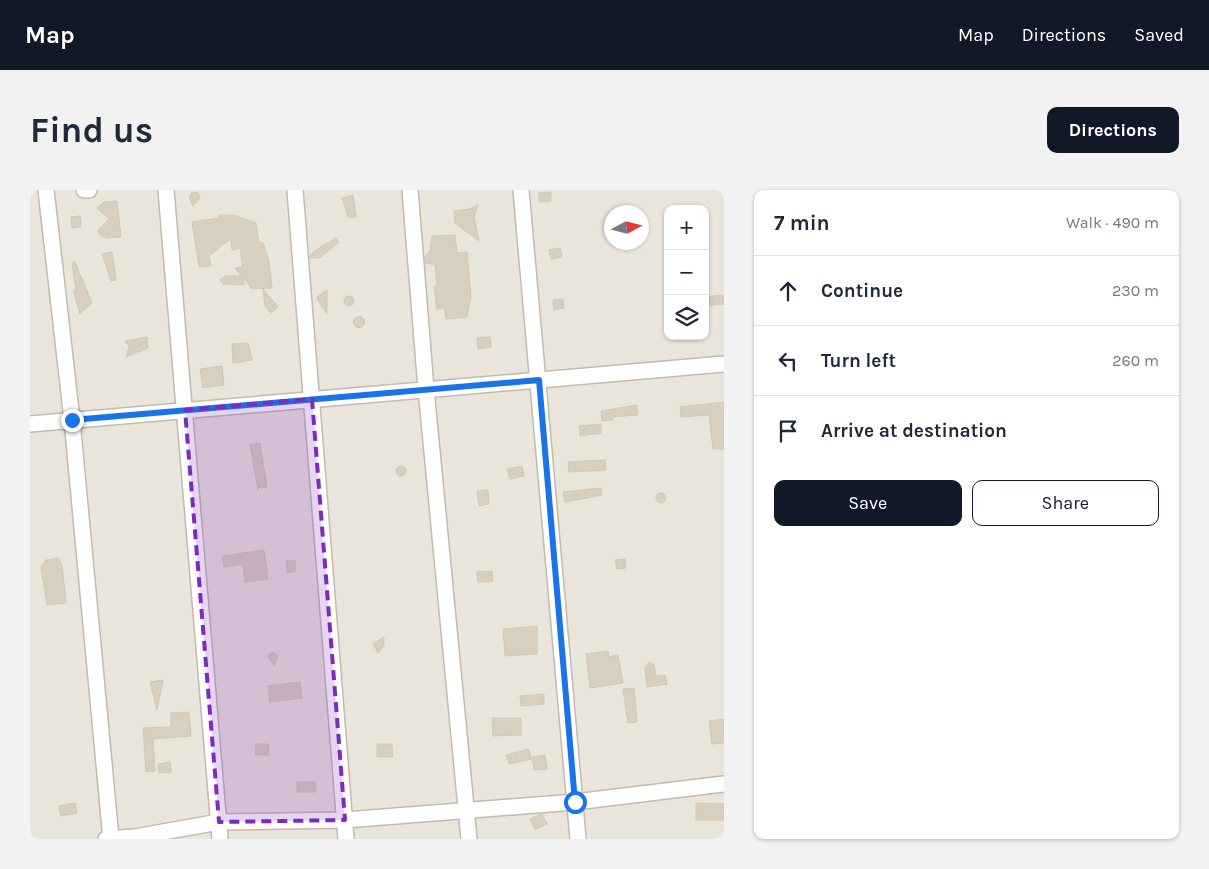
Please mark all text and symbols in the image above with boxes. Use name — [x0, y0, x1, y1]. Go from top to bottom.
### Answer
text: Map — [25, 21, 75, 49]
text: Map — [958, 24, 994, 46]
text: Directions — [1022, 24, 1106, 46]
text: Saved — [1134, 24, 1184, 46]
button: Directions — [1047, 107, 1179, 153]
text: Find us — [30, 110, 153, 151]
north arrow — [604, 205, 649, 250]
map controls — [664, 205, 709, 340]
button: + — [664, 205, 709, 250]
text: 7 min — [774, 211, 830, 235]
text: Walk · 490 m — [1066, 213, 1159, 232]
button: − — [664, 250, 709, 295]
icon: ahead — [774, 277, 802, 305]
text: Continue — [821, 280, 903, 302]
text: 230 m — [1112, 281, 1159, 300]
button: layers — [664, 295, 709, 340]
icon: left — [774, 347, 802, 375]
text: Turn left — [821, 350, 896, 372]
text: 260 m — [1112, 351, 1159, 370]
route end — [61, 409, 84, 432]
icon: arrive — [774, 417, 802, 445]
text: Arrive at destination — [821, 420, 1007, 442]
button: Save — [774, 480, 962, 526]
button: Share — [972, 480, 1159, 526]
route start — [564, 791, 587, 814]

